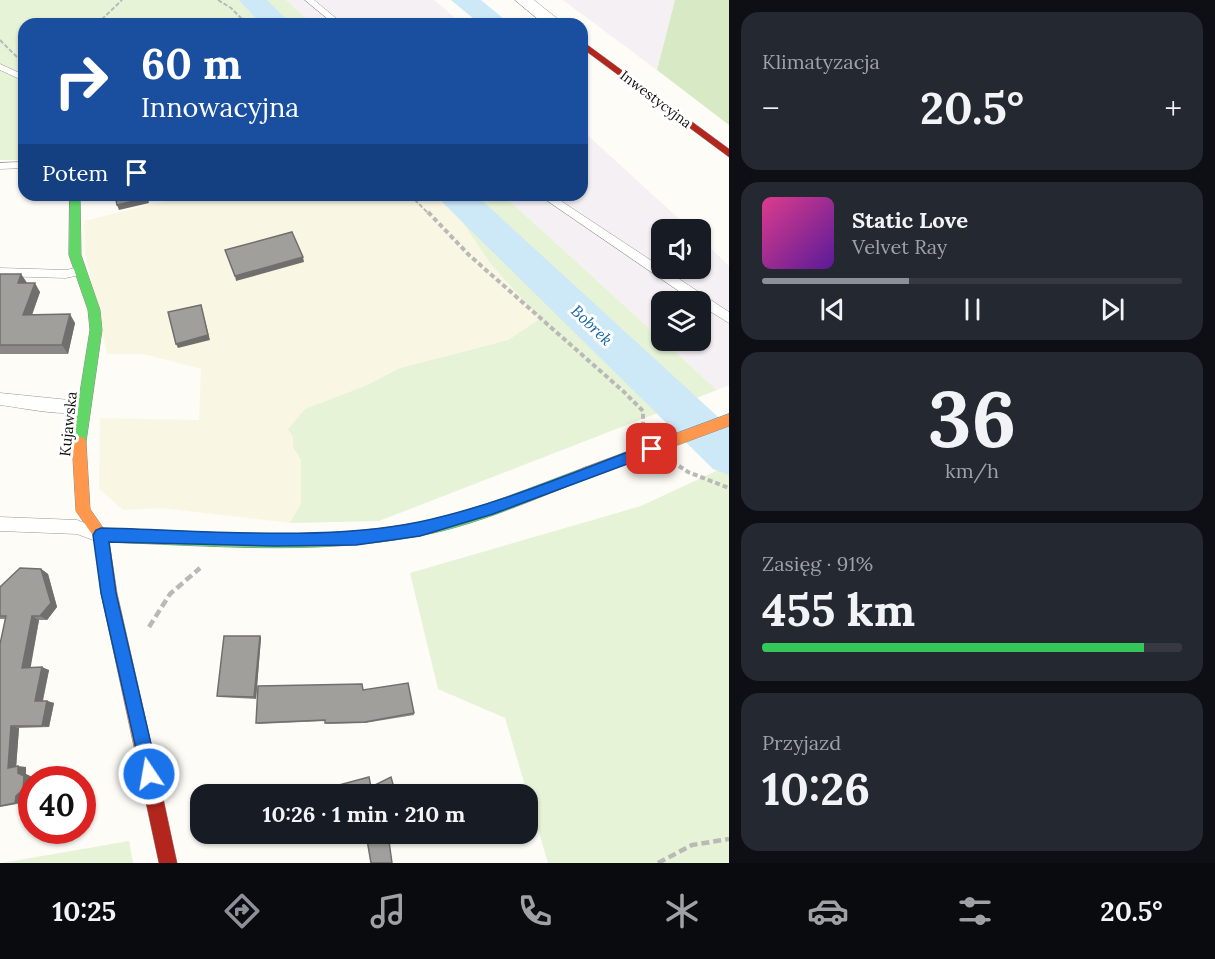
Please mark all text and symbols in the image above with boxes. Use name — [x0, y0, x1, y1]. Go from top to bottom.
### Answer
text: 60 m — [141, 37, 242, 91]
icon: right — [42, 42, 120, 120]
text: Klimatyzacja — [762, 49, 880, 74]
street label: Inwestycyjna — [617, 66, 695, 132]
text: 20.5° — [920, 79, 1024, 136]
text: − — [762, 87, 780, 129]
text: + — [1164, 87, 1182, 129]
text: Innowacyjna — [141, 90, 299, 124]
icon: arrive — [120, 156, 153, 189]
text: Potem — [42, 159, 108, 187]
text: Static Love — [852, 206, 968, 234]
map controls — [651, 219, 711, 351]
button: sound — [651, 219, 711, 279]
text: Velvet Ray — [852, 234, 947, 259]
button: layers — [651, 291, 711, 351]
icon: previous — [816, 293, 849, 326]
icon: pause — [956, 293, 989, 326]
icon: next — [1096, 293, 1129, 326]
water label: Bobrek — [567, 301, 617, 349]
text: 36 — [928, 369, 1016, 468]
street label: Kujawska — [55, 390, 81, 457]
pin — [626, 423, 677, 474]
icon: arrive — [635, 432, 668, 465]
text: km/h — [945, 458, 999, 483]
text: Zasięg · 91% — [762, 551, 873, 576]
text: 455 km — [762, 581, 915, 638]
text: Przyjazd — [762, 730, 841, 755]
position arrow — [117, 742, 181, 806]
text: 10:26 — [762, 760, 870, 817]
speed limit sign: 40 — [18, 766, 96, 844]
text: 10:26 · 1 min · 210 m — [263, 800, 465, 828]
icon: directions — [221, 890, 263, 932]
icon: music — [367, 890, 409, 932]
icon: phone — [514, 890, 556, 932]
icon: climate — [661, 890, 703, 932]
icon: car — [807, 890, 849, 932]
icon: filters — [954, 890, 996, 932]
text: 10:25 — [52, 894, 116, 928]
text: 20.5° — [1100, 894, 1163, 928]

